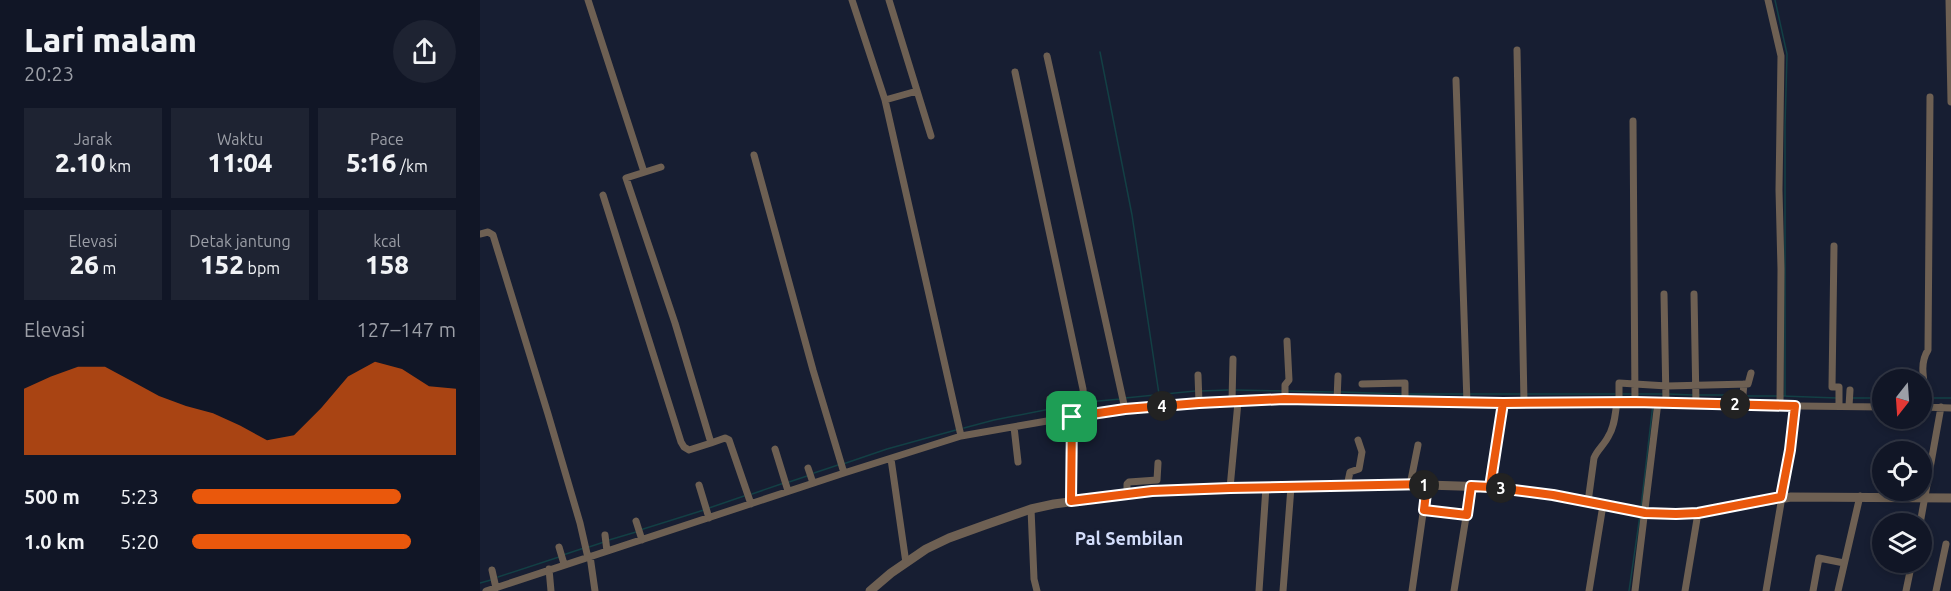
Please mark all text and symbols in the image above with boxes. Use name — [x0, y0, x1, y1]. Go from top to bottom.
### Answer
button: share — [393, 20, 456, 83]
text: Lari malam — [24, 21, 197, 58]
text: 20:23 — [24, 62, 74, 85]
text: Jarak — [74, 130, 112, 148]
text: Waktu — [217, 130, 263, 148]
text: Pace — [370, 130, 404, 148]
text: 2.10 — [55, 148, 105, 177]
text: 11:04 — [207, 148, 273, 177]
text: 5:16 — [346, 148, 396, 177]
text: km — [105, 157, 131, 175]
text: /km — [396, 157, 428, 175]
text: Elevasi — [69, 232, 117, 250]
text: Detak jantung — [189, 232, 291, 250]
text: kcal — [373, 232, 401, 250]
text: 26 — [70, 250, 99, 279]
text: 152 — [200, 250, 244, 279]
text: 158 — [365, 250, 409, 279]
text: m — [99, 259, 116, 277]
text: bpm — [244, 259, 280, 277]
text: Elevasi — [24, 318, 85, 341]
text: 127–147 m — [357, 318, 456, 341]
north arrow — [1872, 369, 1932, 429]
map controls — [1872, 369, 1932, 573]
pin: 2 — [1720, 389, 1750, 419]
pin — [1046, 391, 1097, 442]
pin: 4 — [1147, 391, 1177, 421]
text: 2 — [1730, 395, 1740, 413]
text: 4 — [1157, 397, 1167, 415]
icon: arrive — [1055, 400, 1088, 433]
button: locate — [1872, 441, 1932, 501]
pin: 1 — [1409, 470, 1439, 500]
pin: 3 — [1486, 473, 1516, 503]
text: 1 — [1419, 476, 1429, 494]
text: 3 — [1496, 479, 1506, 497]
text: 500 m — [24, 485, 80, 508]
text: 5:23 — [120, 485, 159, 508]
button: layers — [1872, 513, 1932, 573]
district label: Pal Sembilan — [1075, 528, 1183, 548]
text: 1.0 km — [24, 530, 85, 553]
text: 5:20 — [120, 530, 159, 553]

